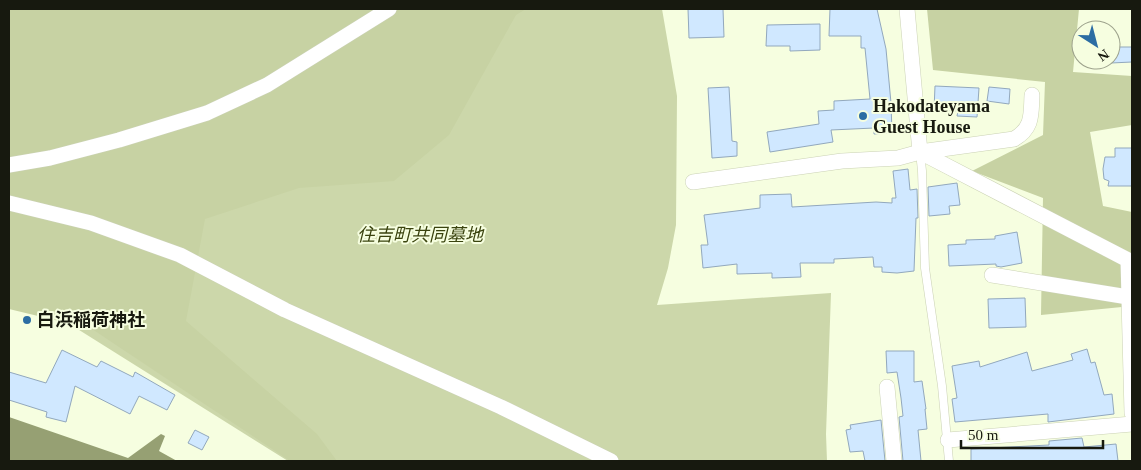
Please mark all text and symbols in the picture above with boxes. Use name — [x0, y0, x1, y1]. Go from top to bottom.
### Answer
north arrow — [1071, 20, 1121, 70]
text: N — [1095, 46, 1112, 64]
place label: Hakodateyama Guest House — [873, 96, 990, 137]
marker: Hakodateyama Guest House — [857, 110, 869, 122]
park label: 住吉町共同墓地 — [357, 225, 485, 245]
place label: 白浜稲荷神社 — [37, 310, 145, 330]
marker: 白浜稲荷神社 — [21, 314, 33, 326]
scale bar — [961, 418, 1104, 450]
text: 50 m — [968, 427, 999, 443]

